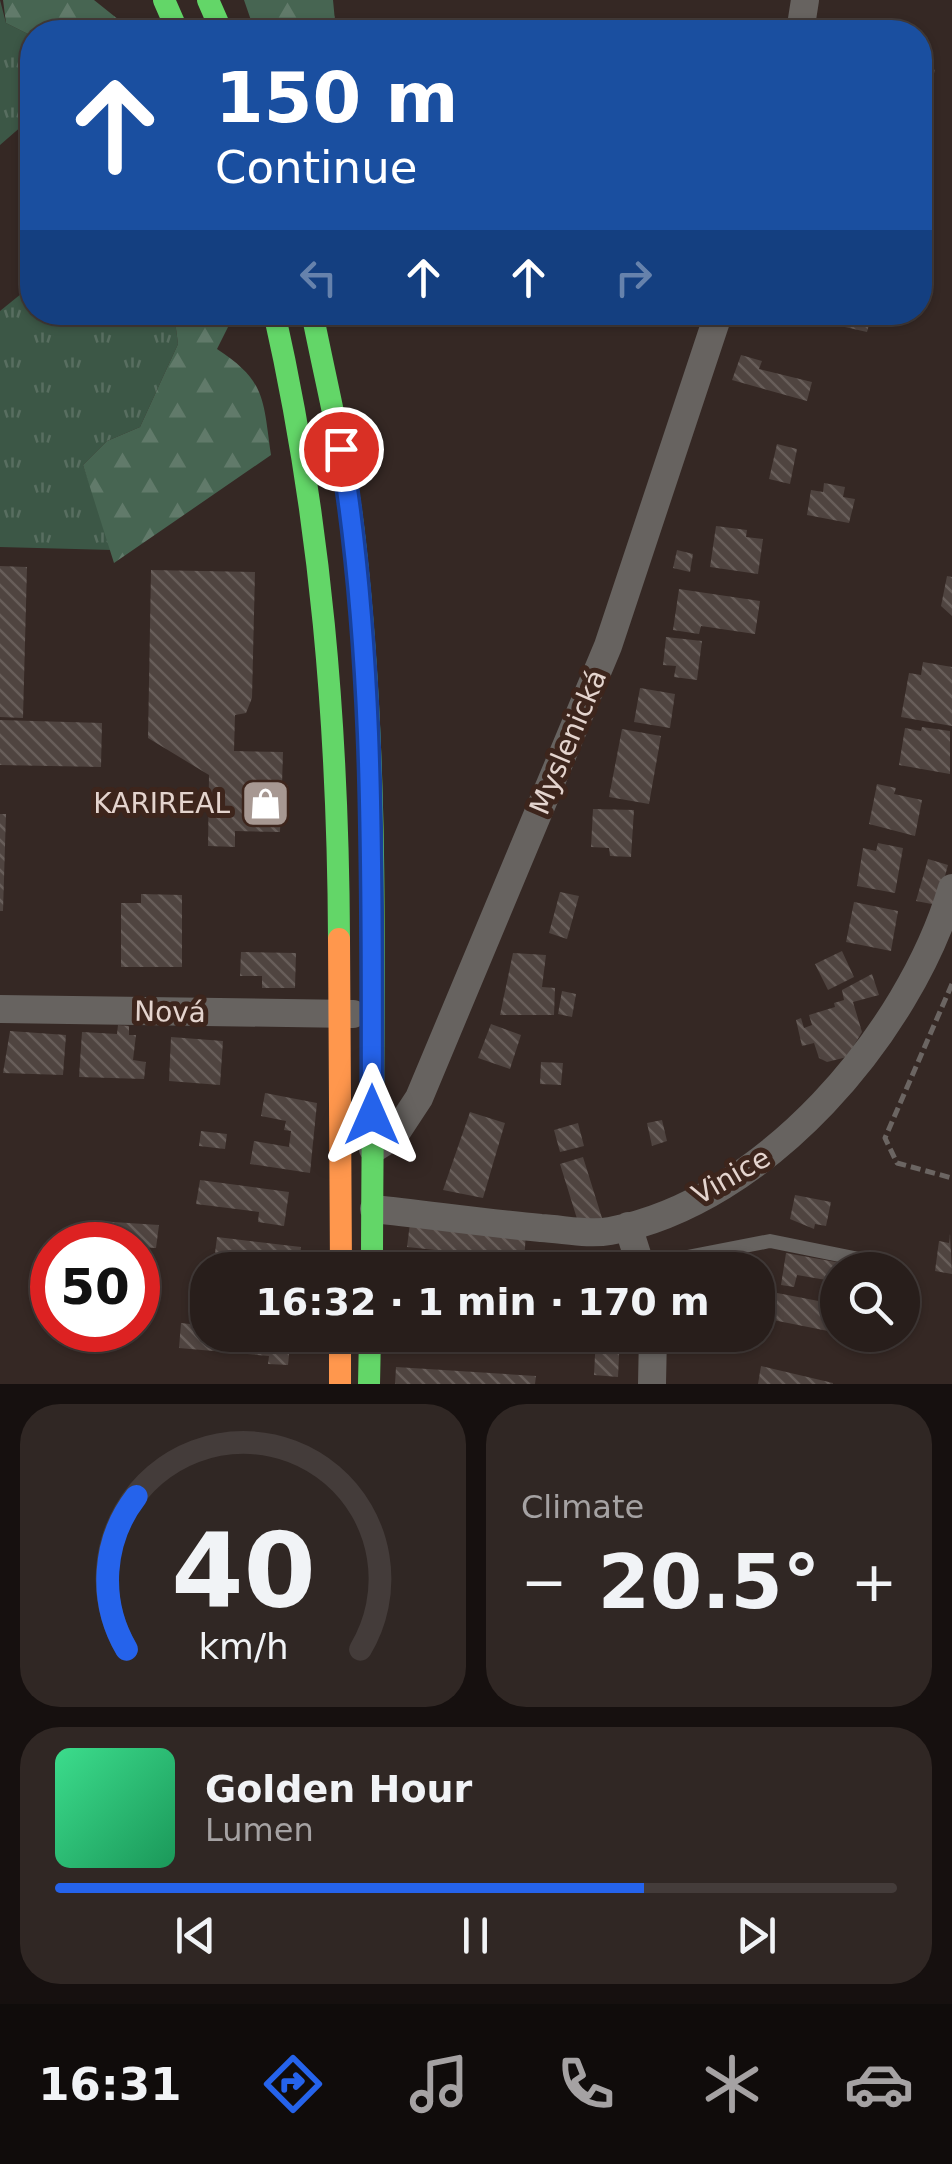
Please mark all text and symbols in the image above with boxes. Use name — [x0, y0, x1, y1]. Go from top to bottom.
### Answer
text: 150 m — [215, 57, 458, 139]
icon: ahead — [50, 60, 180, 190]
text: Continue — [215, 141, 417, 194]
icon: left — [291, 250, 346, 305]
icon: ahead — [396, 250, 451, 305]
icon: ahead — [501, 250, 556, 305]
icon: right — [606, 250, 661, 305]
pin — [299, 407, 384, 492]
icon: arrive — [314, 422, 369, 477]
street label: Myslenická — [523, 665, 613, 819]
shop icon: KARIREAL — [239, 777, 291, 829]
place label: KARIREAL — [93, 787, 230, 820]
street label: Nová — [134, 995, 206, 1029]
position arrow — [320, 1063, 424, 1167]
street label: Vinice — [686, 1141, 776, 1211]
speed limit sign: 50 — [30, 1222, 160, 1352]
map controls — [820, 1252, 920, 1352]
button: search — [820, 1252, 920, 1352]
text: 16:32 · 1 min · 170 m — [255, 1280, 710, 1324]
text: Climate — [521, 1488, 644, 1526]
text: 40 — [171, 1510, 315, 1632]
text: 20.5° — [598, 1538, 820, 1626]
text: − — [521, 1550, 567, 1614]
text: + — [851, 1550, 897, 1614]
text: km/h — [198, 1626, 288, 1667]
text: Golden Hour — [205, 1767, 472, 1811]
text: Lumen — [205, 1811, 314, 1849]
icon: previous — [168, 1908, 223, 1963]
icon: pause — [448, 1908, 503, 1963]
icon: next — [729, 1908, 784, 1963]
icon: directions — [258, 2049, 328, 2119]
icon: music — [404, 2049, 474, 2119]
icon: phone — [551, 2049, 621, 2119]
icon: climate — [697, 2049, 767, 2119]
icon: car — [844, 2049, 914, 2119]
text: 16:31 — [38, 2058, 181, 2111]

